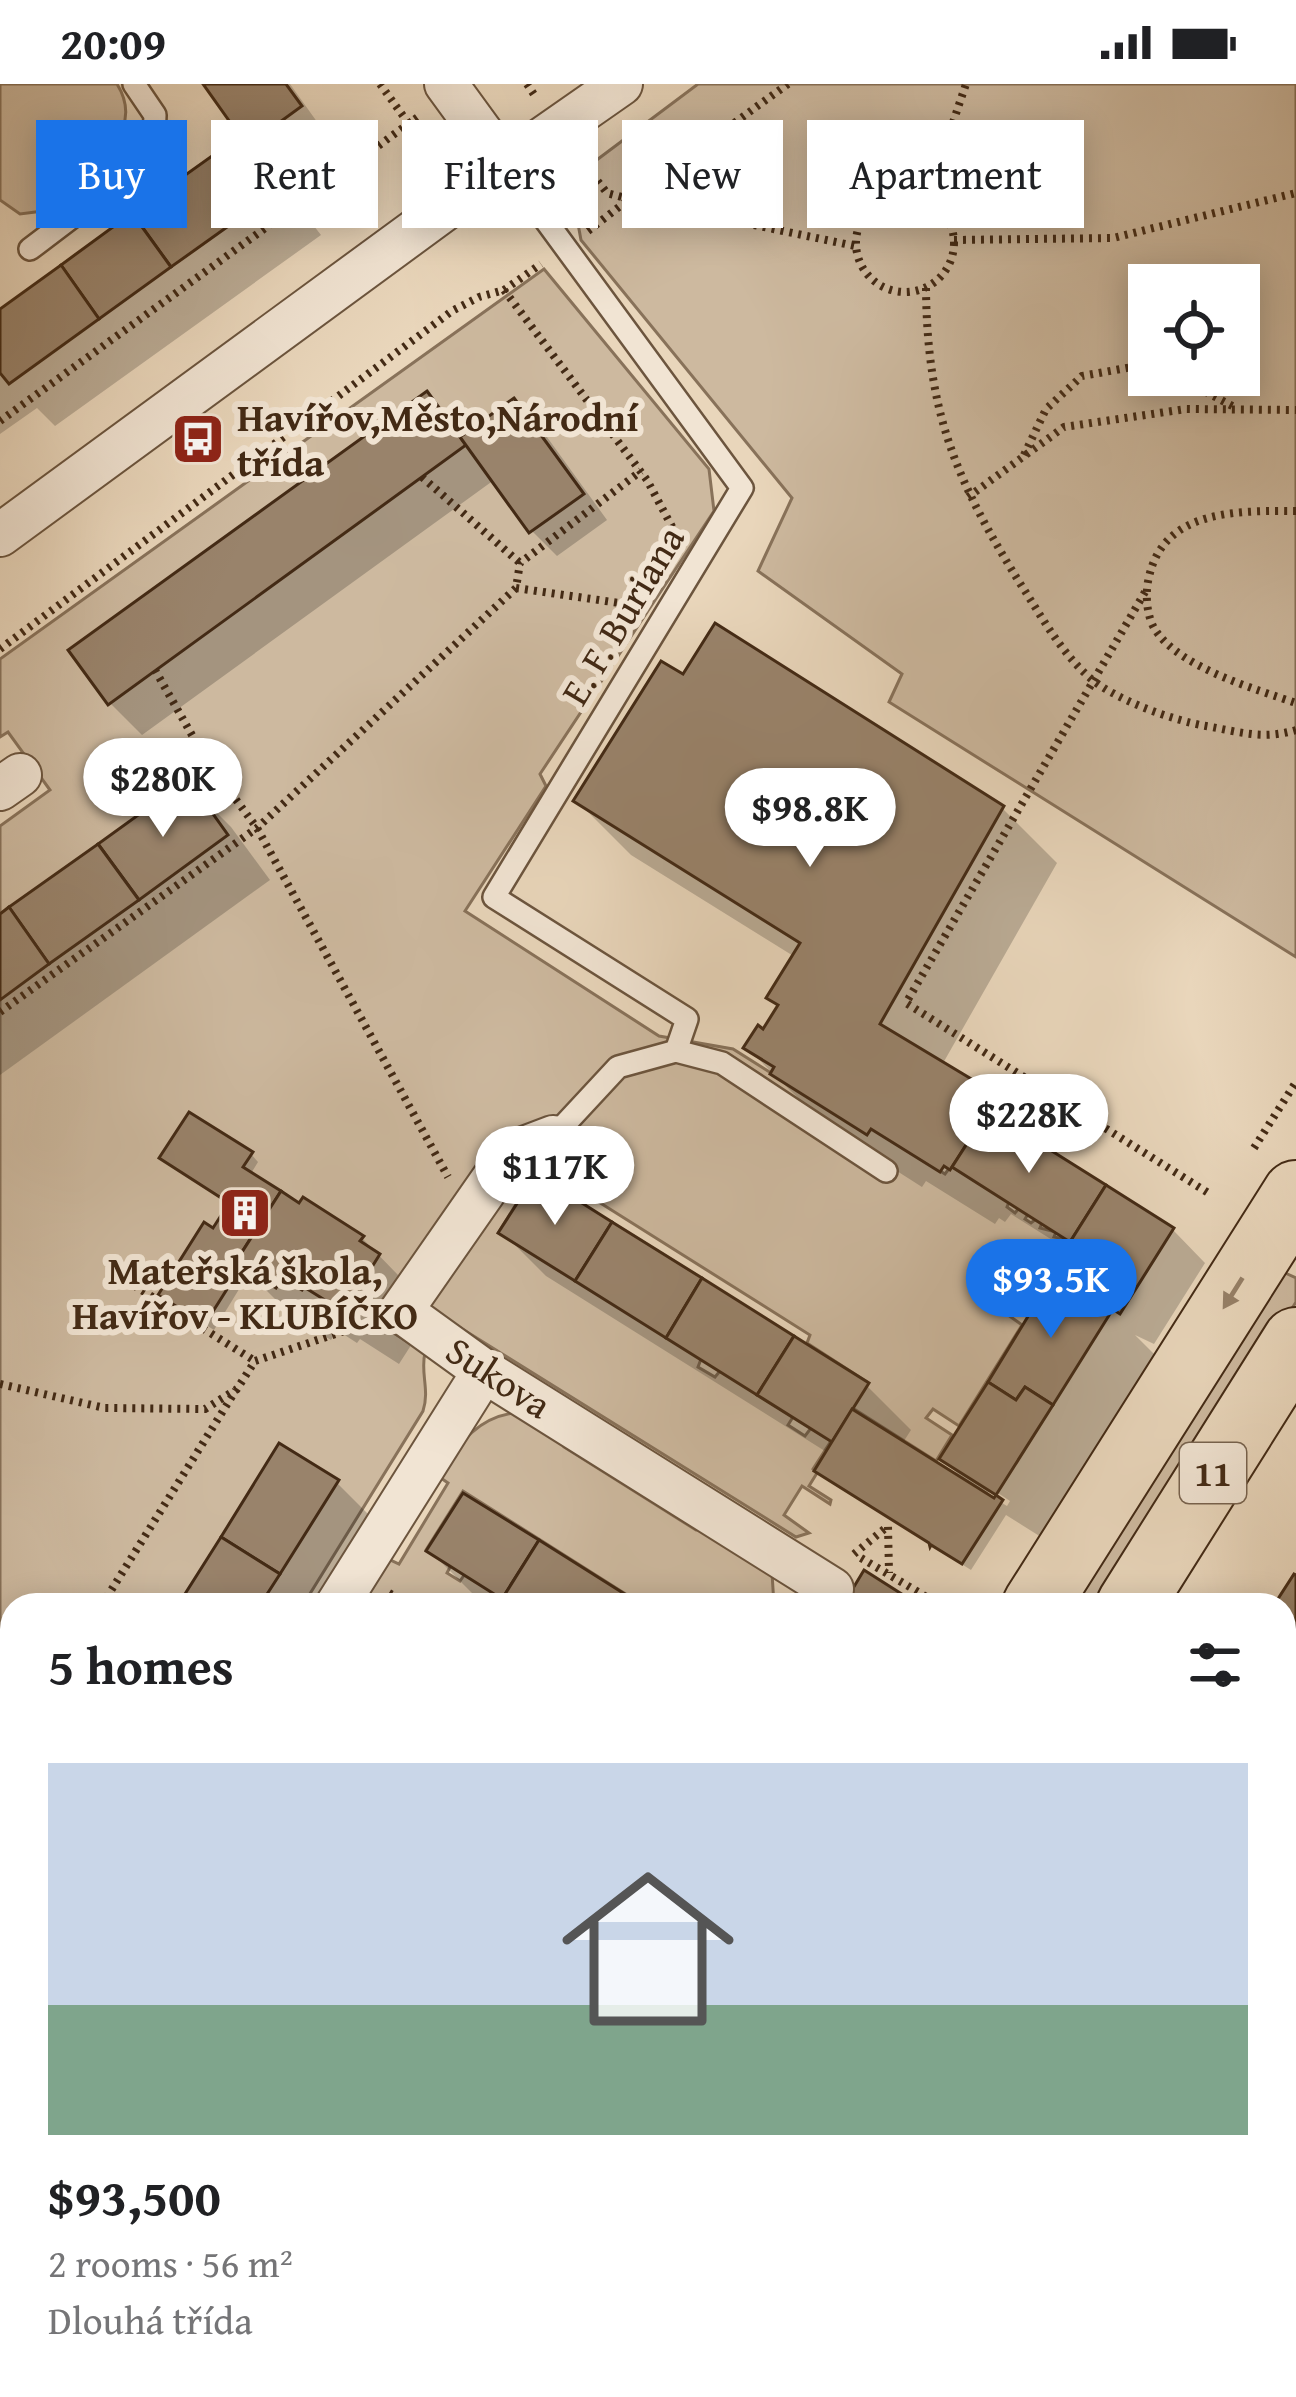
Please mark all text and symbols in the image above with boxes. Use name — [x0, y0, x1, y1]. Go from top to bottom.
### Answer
text: 20:09 — [60, 10, 166, 75]
chip: Buy — [36, 120, 187, 228]
chip: Rent — [211, 120, 378, 228]
chip: Filters — [402, 120, 598, 228]
chip: New — [622, 120, 783, 228]
chip: Apartment — [807, 120, 1084, 228]
map controls — [1128, 264, 1260, 396]
button: locate — [1128, 264, 1260, 396]
place label: Havířov,Město,Národní třída — [237, 388, 639, 490]
bus stop icon: Havířov,Město,Národní třída — [170, 411, 226, 467]
street label: E. F. Buriana — [546, 514, 698, 715]
pin: $280K — [79, 738, 247, 840]
text: $280K — [110, 748, 216, 805]
pin: $98.8K — [712, 768, 908, 870]
text: $98.8K — [752, 778, 868, 835]
pin: $228K — [945, 1074, 1113, 1176]
text: $228K — [976, 1084, 1082, 1141]
pin: $117K — [471, 1126, 639, 1228]
text: $117K — [502, 1136, 608, 1193]
building icon: Mateřská škola, Havířov - KLUBÍČKO — [217, 1185, 273, 1241]
pin: $93.5K — [953, 1239, 1149, 1341]
place label: Mateřská škola, Havířov - KLUBÍČKO — [72, 1241, 418, 1343]
text: $93.5K — [993, 1249, 1109, 1306]
one-way arrow — [1223, 1277, 1245, 1310]
street label: Sukova — [435, 1321, 564, 1432]
road number: 11 — [1180, 1443, 1246, 1503]
text: 5 homes — [48, 1628, 234, 1703]
icon: filters — [1182, 1632, 1248, 1698]
icon: home — [540, 1841, 756, 2057]
text: $93,500 — [48, 2159, 221, 2234]
text: 2 rooms · 56 m² — [48, 2234, 293, 2291]
text: Dlouhá třída — [48, 2291, 253, 2348]

